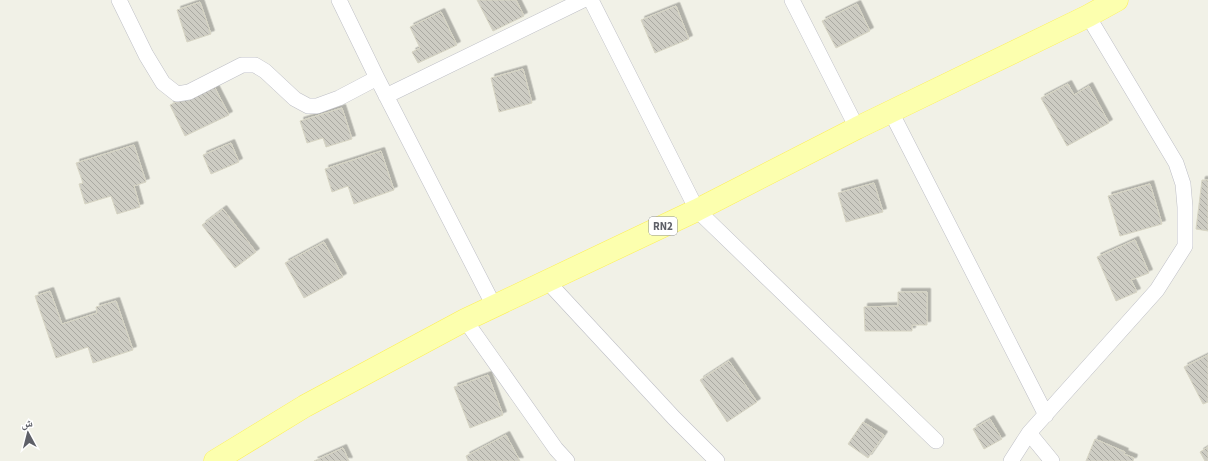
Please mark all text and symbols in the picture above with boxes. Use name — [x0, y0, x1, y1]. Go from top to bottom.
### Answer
road number: RN2 — [649, 217, 677, 235]
north arrow — [8, 413, 48, 453]
text: ش — [20, 415, 34, 432]

